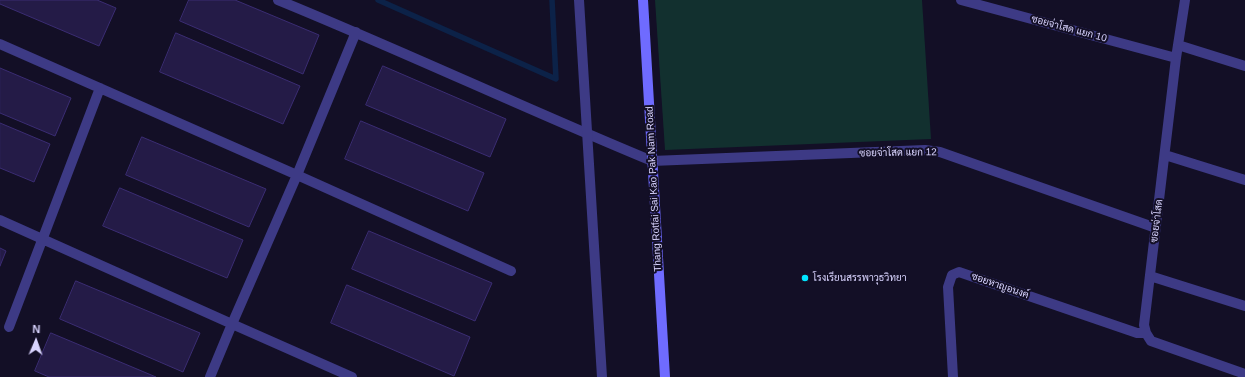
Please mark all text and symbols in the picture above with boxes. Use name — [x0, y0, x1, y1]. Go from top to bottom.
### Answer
street label: ซอยจ่าโสด แยก 10 — [1030, 13, 1108, 45]
street label: Thang Rotfai Sai Kao Pak Nam Road — [644, 106, 664, 272]
street label: ซอยจ่าโสด แยก 12 — [859, 146, 937, 160]
street label: ซอยจ่าโสด — [1148, 199, 1166, 243]
street label: ซอยหาญอนงค์ — [970, 271, 1030, 301]
place label: โรงเรียนสรรพาวุธวิทยา — [813, 272, 907, 284]
marker: โรงเรียนสรรพาวุธวิทยา — [800, 273, 810, 283]
north arrow — [16, 321, 56, 361]
text: N — [32, 323, 41, 335]

